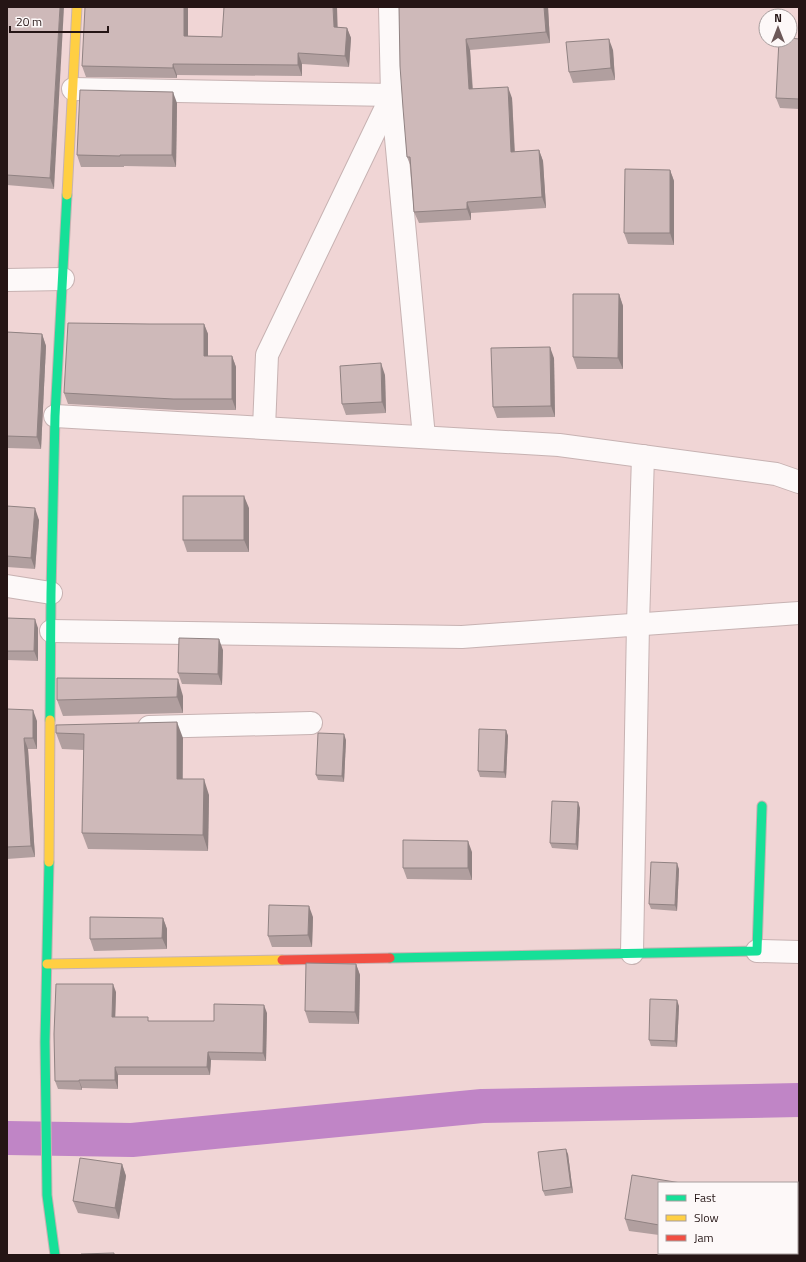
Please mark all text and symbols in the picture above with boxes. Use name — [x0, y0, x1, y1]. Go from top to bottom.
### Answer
scale bar — [10, 8, 108, 34]
north arrow — [758, 8, 798, 48]
text: N — [774, 10, 782, 26]
text: 20 m — [16, 12, 42, 31]
legend — [658, 1182, 798, 1254]
text: Fast — [694, 1188, 717, 1207]
text: Slow — [694, 1208, 719, 1227]
text: Jam — [694, 1228, 714, 1247]

